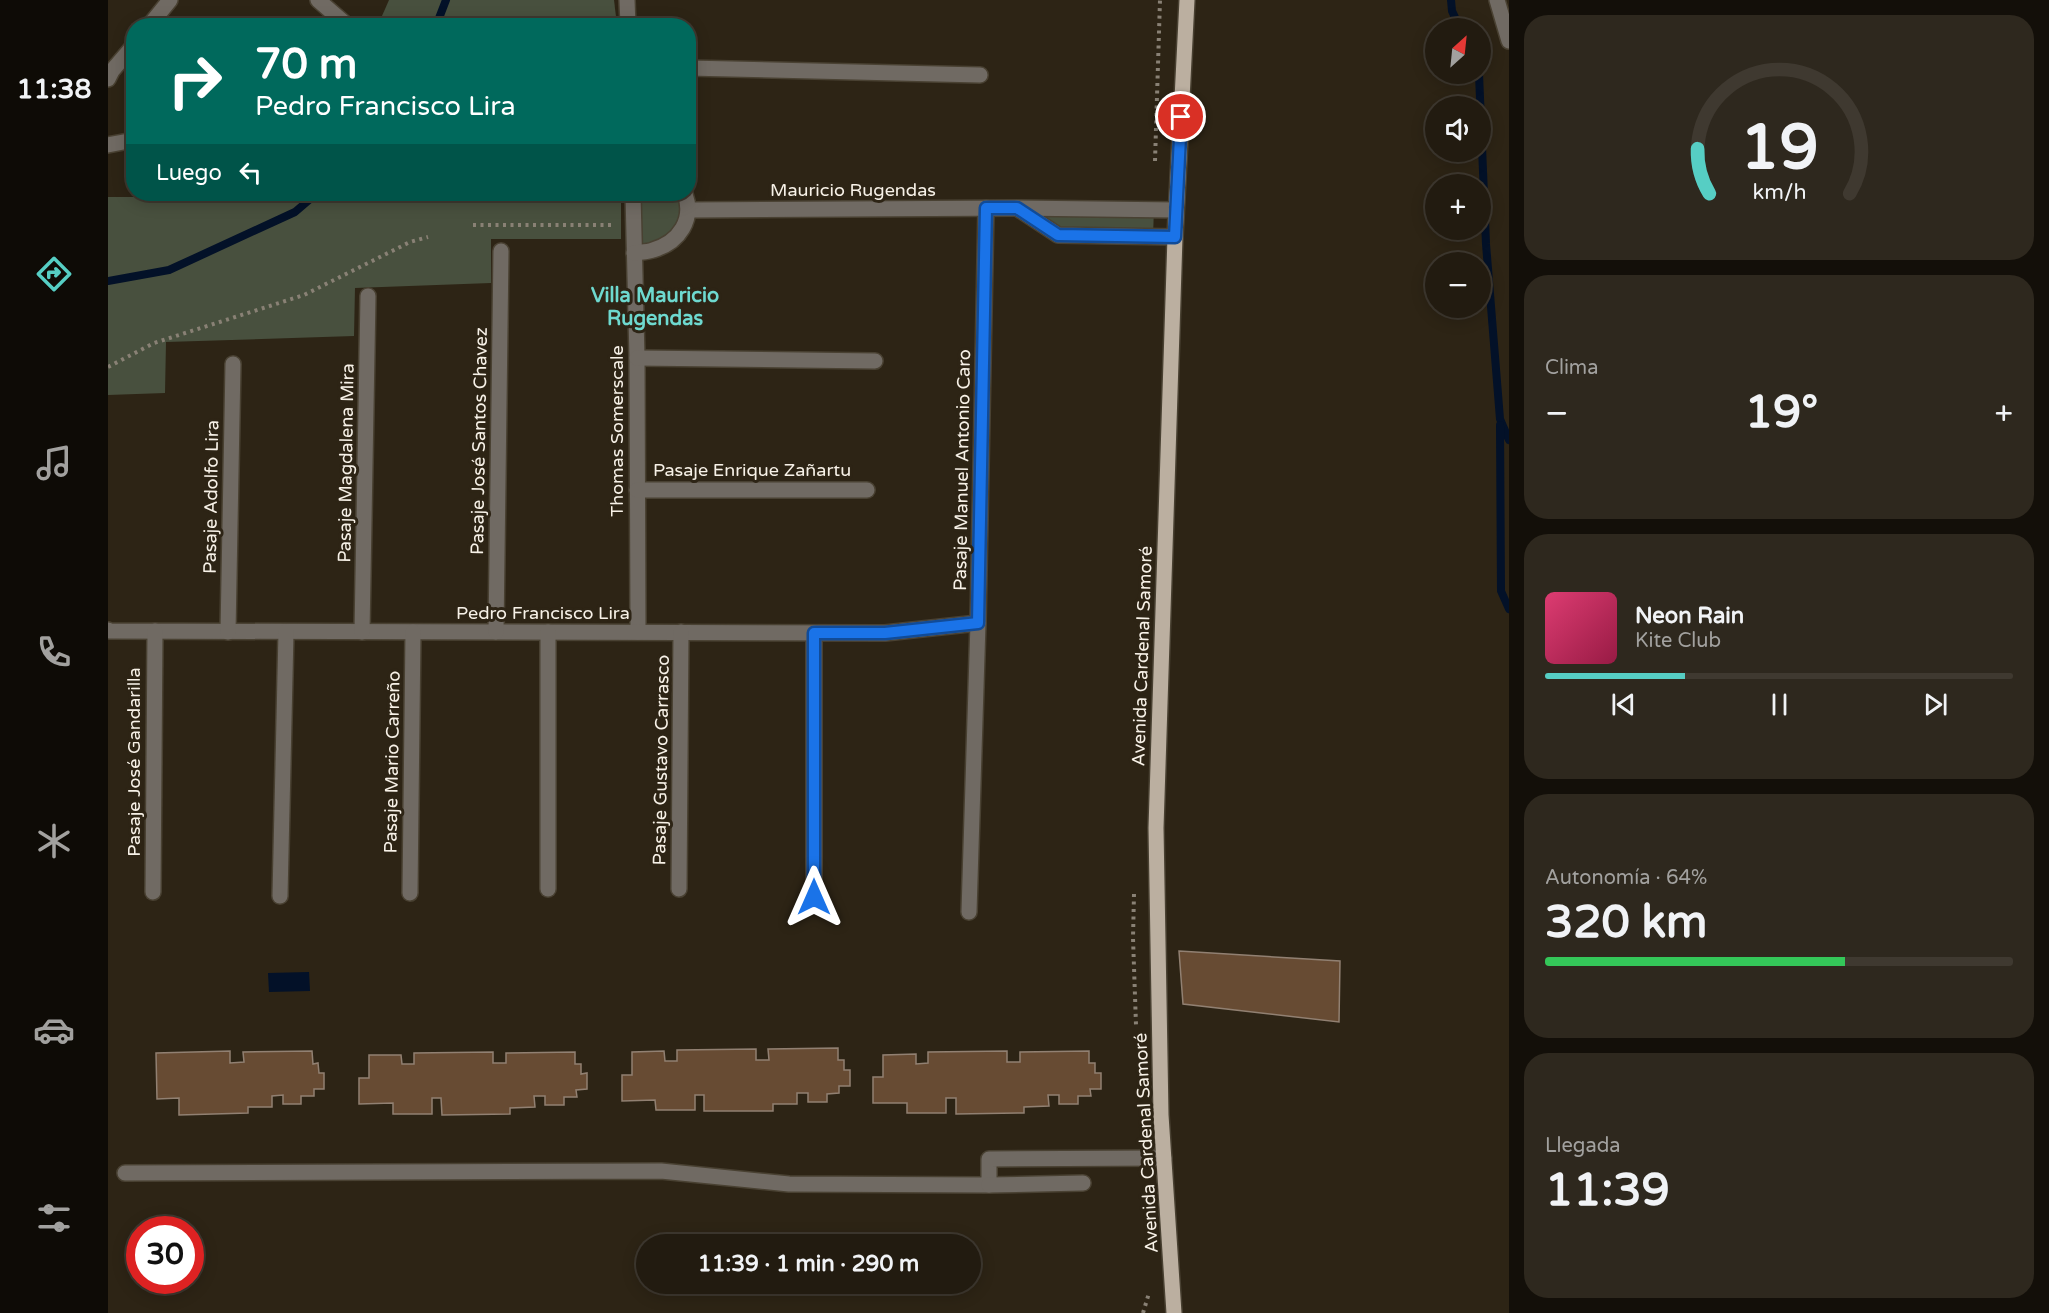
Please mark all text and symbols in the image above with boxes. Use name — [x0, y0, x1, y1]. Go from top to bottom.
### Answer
north arrow — [1425, 18, 1491, 84]
map controls — [1425, 18, 1491, 318]
text: 70 m — [255, 39, 357, 90]
icon: right — [156, 42, 234, 120]
text: 11:38 — [17, 73, 91, 106]
text: Pedro Francisco Lira — [255, 90, 516, 123]
pin — [1155, 91, 1206, 142]
button: sound — [1425, 96, 1491, 162]
icon: arrive — [1164, 100, 1197, 133]
text: 19 — [1740, 111, 1818, 186]
icon: left — [234, 156, 267, 189]
text: Luego — [156, 160, 222, 186]
button: + — [1425, 174, 1491, 240]
street label: Mauricio Rugendas — [770, 179, 936, 201]
text: km/h — [1752, 180, 1806, 206]
button: − — [1425, 252, 1491, 318]
icon: directions — [33, 253, 75, 295]
district label: Villa Mauricio Rugendas — [591, 284, 719, 331]
street label: Pasaje José Santos Chavez — [466, 327, 492, 555]
street label: Thomas Somerscale — [606, 345, 628, 517]
street label: Pasaje Manuel Antonio Caro — [949, 349, 975, 591]
text: Clima — [1545, 356, 1598, 380]
street label: Pasaje Magdalena Mira — [333, 363, 359, 563]
text: 19° — [1745, 386, 1818, 440]
text: − — [1545, 394, 1569, 433]
text: + — [1994, 394, 2013, 433]
street label: Pasaje Adolfo Lira — [199, 420, 223, 574]
icon: music — [33, 442, 75, 484]
street label: Pasaje Enrique Zañartu — [653, 459, 851, 481]
street label: Avenida Cardenal Samoré — [1127, 545, 1157, 767]
street label: Pedro Francisco Lira — [456, 602, 630, 624]
text: Neon Rain — [1635, 603, 1744, 629]
text: Kite Club — [1635, 629, 1721, 653]
icon: phone — [33, 631, 75, 673]
street label: Pasaje Gustavo Carrasco — [648, 654, 674, 865]
street label: Pasaje José Gandarilla — [123, 667, 145, 857]
street label: Pasaje Mario Carreño — [379, 670, 405, 854]
icon: previous — [1607, 688, 1640, 721]
icon: pause — [1763, 688, 1796, 721]
icon: next — [1919, 688, 1952, 721]
icon: climate — [33, 820, 75, 862]
position arrow — [782, 865, 846, 929]
text: Autonomía · 64% — [1545, 866, 1707, 890]
text: 320 km — [1545, 896, 1707, 950]
icon: car — [33, 1009, 75, 1051]
street label: Avenida Cardenal Samoré — [1129, 1032, 1163, 1254]
text: Llegada — [1545, 1134, 1621, 1158]
text: 11:39 — [1545, 1164, 1670, 1218]
icon: filters — [33, 1197, 75, 1239]
speed limit sign: 30 — [126, 1216, 204, 1294]
text: 11:39 · 1 min · 290 m — [698, 1251, 919, 1277]

